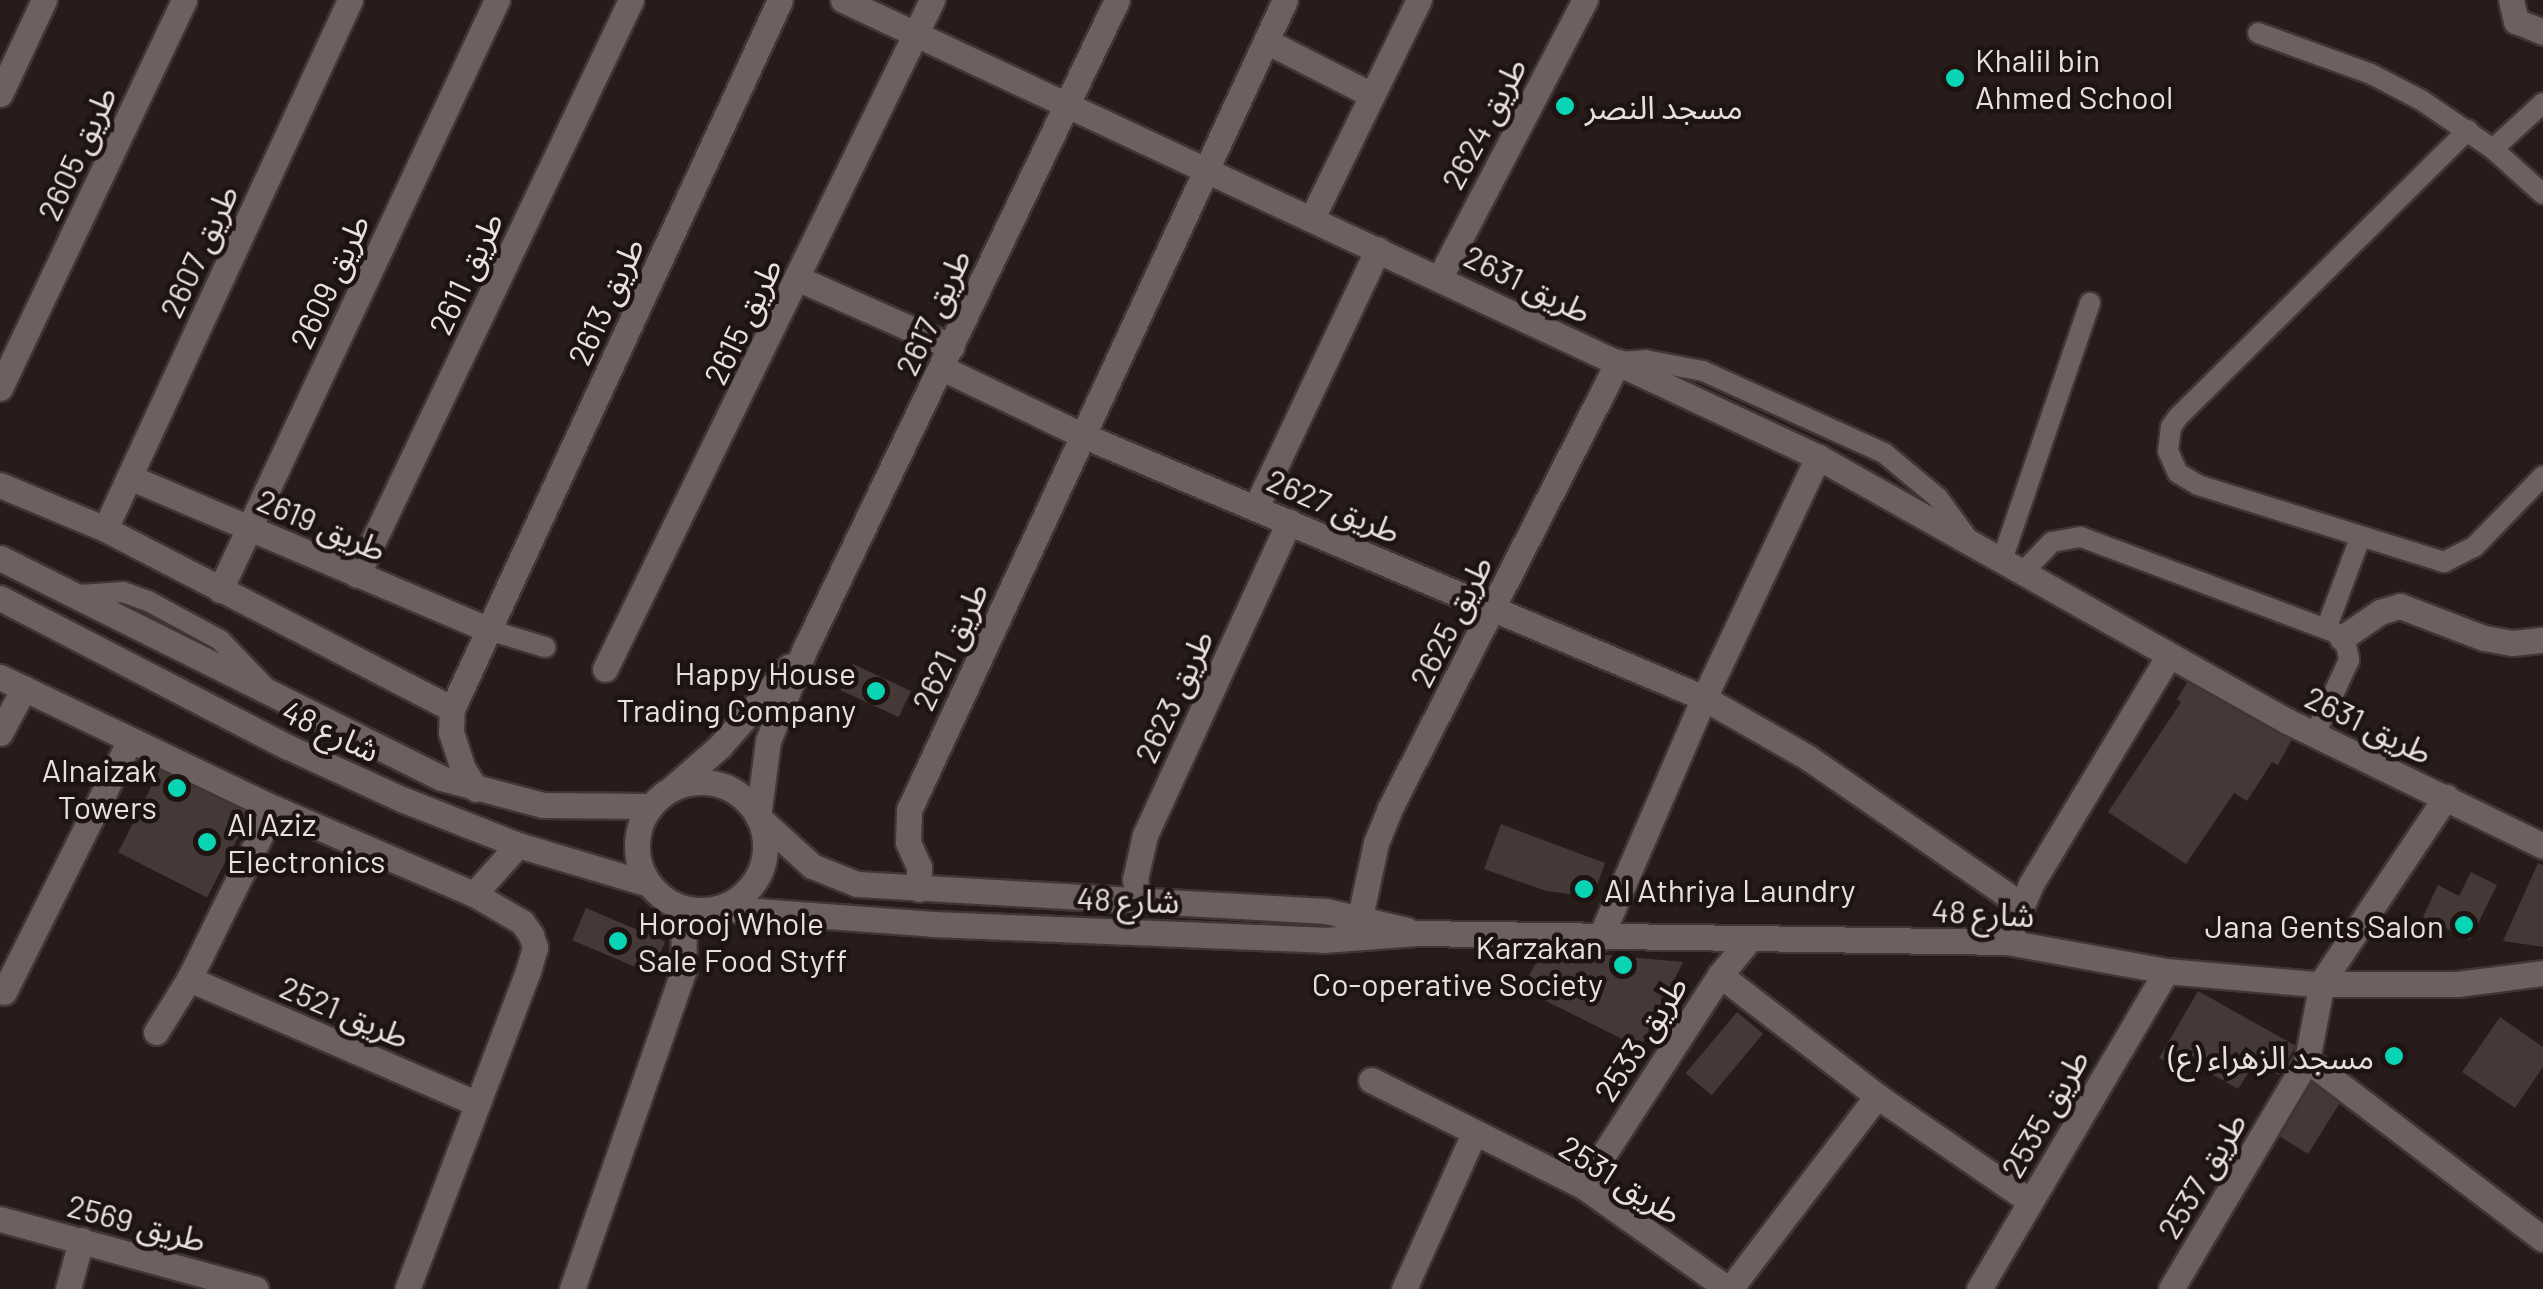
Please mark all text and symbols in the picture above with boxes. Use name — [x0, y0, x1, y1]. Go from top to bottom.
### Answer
place label: Khalil bin Ahmed School — [1975, 41, 2173, 116]
street label: طريق 2624 — [1432, 51, 1534, 195]
marker: Khalil bin Ahmed School — [1944, 67, 1966, 89]
street label: طريق 2605 — [28, 80, 124, 226]
place label: مسجد النصر — [1585, 87, 1743, 125]
marker: مسجد النصر — [1554, 95, 1576, 117]
street label: طريق 2607 — [151, 179, 245, 323]
street label: طريق 2611 — [420, 206, 510, 340]
street label: طريق 2609 — [281, 208, 377, 354]
street label: طريق 2613 — [559, 231, 651, 371]
street label: طريق 2631 — [1458, 236, 1598, 330]
street label: طريق 2617 — [886, 243, 978, 381]
street label: طريق 2615 — [695, 252, 789, 390]
street label: طريق 2627 — [1262, 460, 1406, 550]
street label: طريق 2619 — [252, 480, 392, 568]
street label: طريق 2625 — [1401, 549, 1499, 693]
street label: طريق 2621 — [903, 576, 995, 716]
street label: طريق 2623 — [1126, 623, 1220, 769]
place label: Happy House Trading Company — [616, 654, 856, 729]
street label: طريق 2631 — [2299, 677, 2439, 771]
marker: Happy House Trading Company — [865, 680, 887, 702]
street label: شارع 48 — [276, 691, 386, 769]
place label: Alnaizak Towers — [42, 751, 157, 826]
marker: Alnaizak Towers — [166, 777, 188, 799]
place label: Al Aziz Electronics — [227, 805, 385, 880]
marker: Al Aziz Electronics — [196, 831, 218, 853]
place label: Al Athriya Laundry — [1604, 870, 1856, 908]
street label: شارع 48 — [1076, 878, 1180, 920]
marker: Al Athriya Laundry — [1573, 878, 1595, 900]
street label: شارع 48 — [1931, 890, 2035, 934]
place label: Horooj Whole Sale Food Styff — [638, 904, 847, 979]
place label: Jana Gents Salon — [2205, 906, 2444, 944]
marker: Jana Gents Salon — [2453, 914, 2475, 936]
place label: Karzakan Co-operative Society — [1312, 928, 1603, 1003]
marker: Horooj Whole Sale Food Styff — [607, 930, 629, 952]
marker: Karzakan Co-operative Society — [1612, 954, 1634, 976]
street label: طريق 2521 — [275, 967, 415, 1055]
street label: طريق 2533 — [1585, 968, 1695, 1108]
place label: مسجد الزهراء (ع) — [2169, 1037, 2374, 1075]
street label: طريق 2535 — [1992, 1042, 2096, 1184]
marker: مسجد الزهراء (ع) — [2383, 1045, 2405, 1067]
street label: طريق 2537 — [2148, 1105, 2254, 1245]
street label: طريق 2531 — [1553, 1127, 1689, 1231]
street label: طريق 2569 — [63, 1185, 211, 1259]

